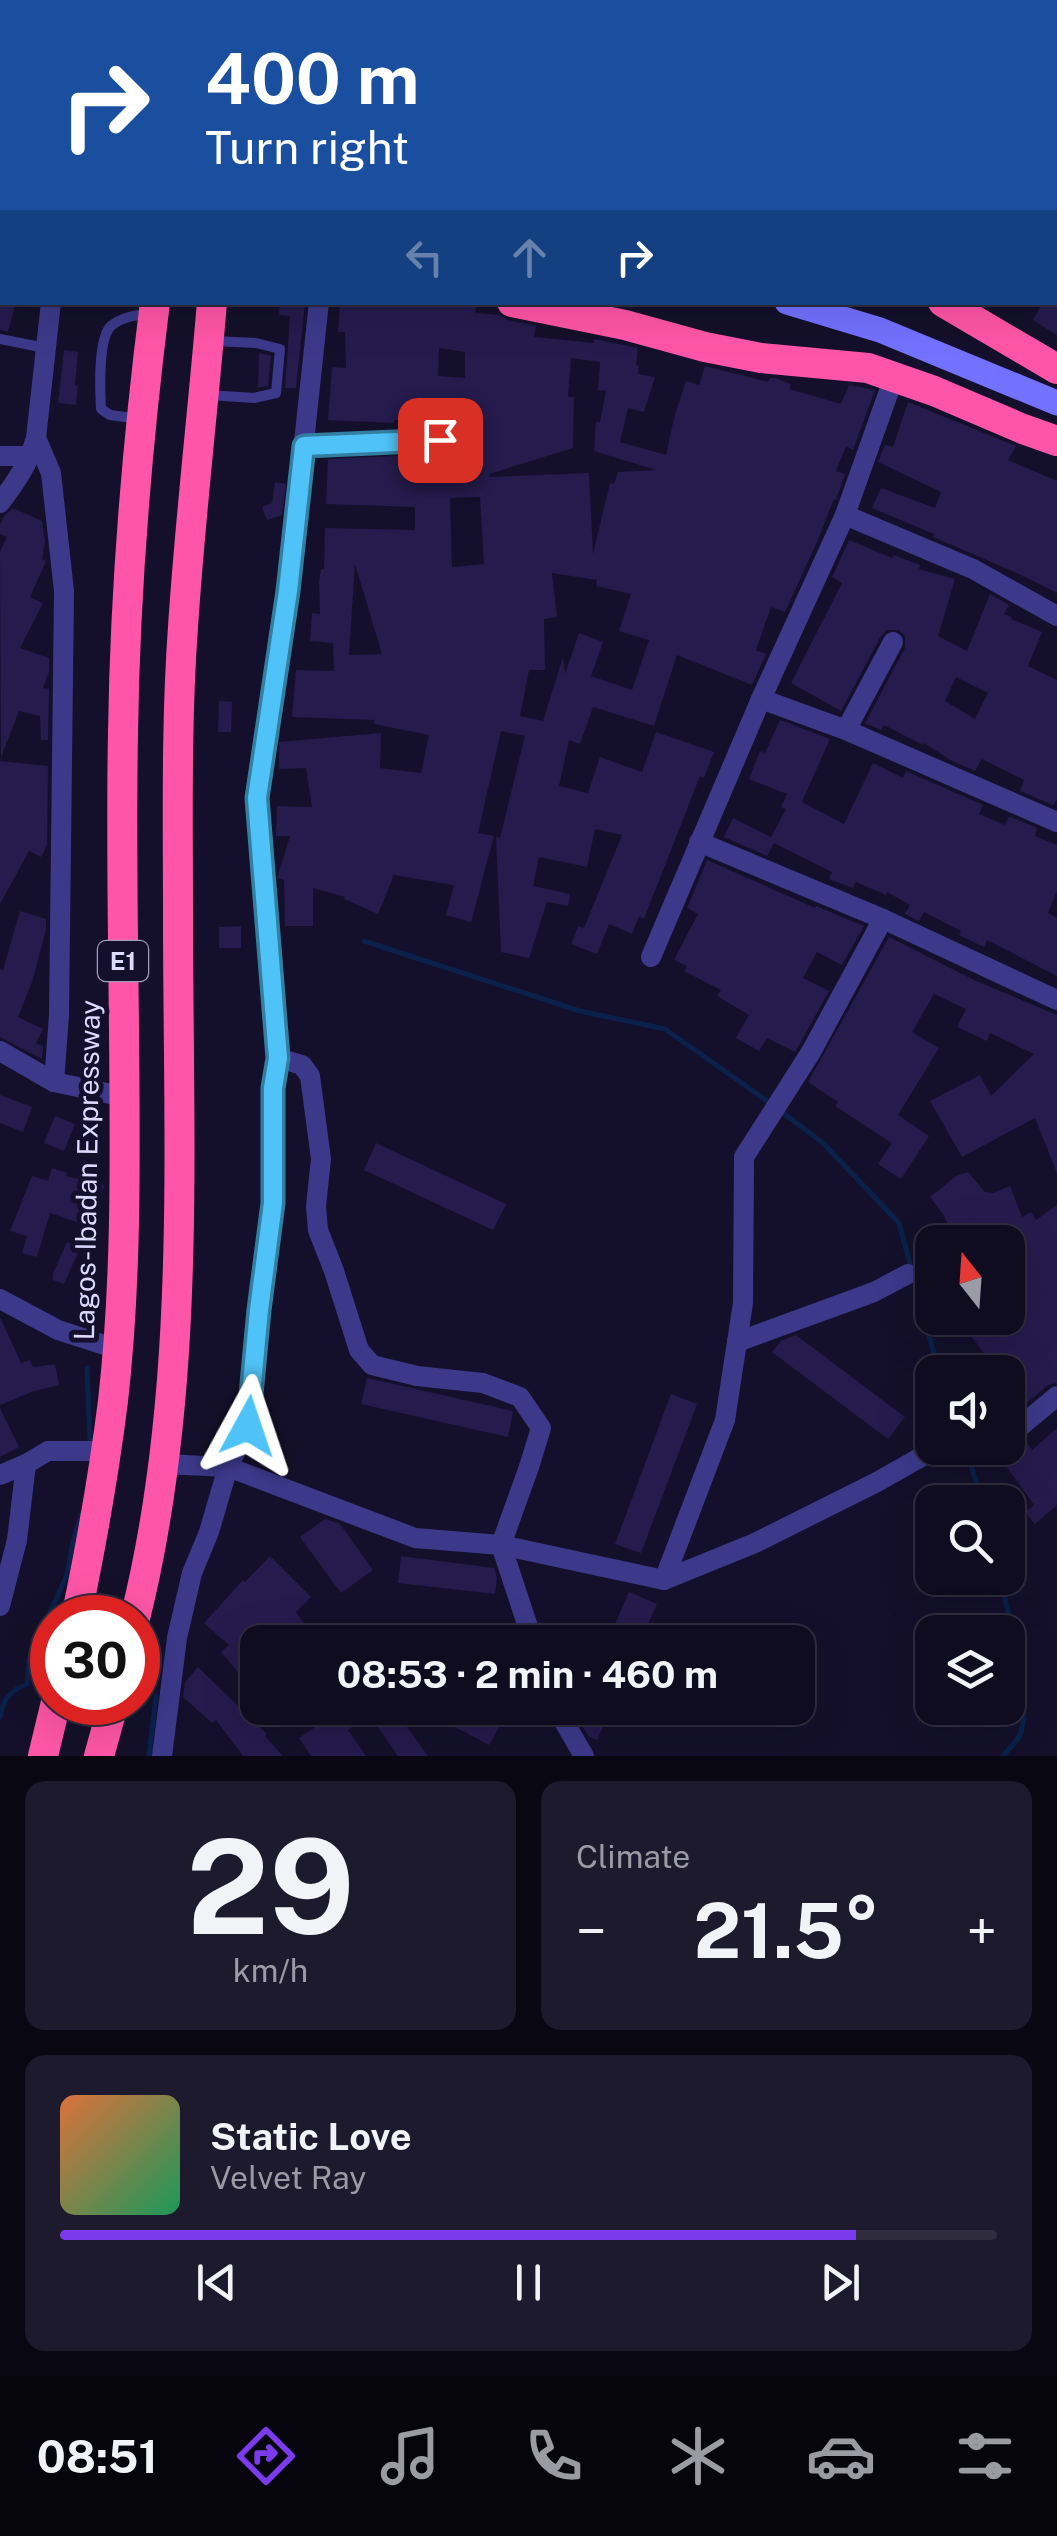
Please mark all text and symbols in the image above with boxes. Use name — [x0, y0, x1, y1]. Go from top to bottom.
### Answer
text: 400 m — [205, 37, 419, 120]
icon: right — [40, 40, 170, 170]
text: Turn right — [205, 121, 409, 174]
icon: left — [397, 230, 452, 285]
icon: ahead — [502, 230, 557, 285]
icon: right — [607, 230, 662, 285]
pin — [398, 398, 483, 483]
icon: arrive — [413, 413, 468, 468]
road number: E1 — [98, 941, 148, 981]
street label: Lagos-Ibadan Expressway — [67, 999, 106, 1341]
north arrow — [915, 1225, 1025, 1335]
map controls — [915, 1225, 1025, 1725]
button: sound — [915, 1355, 1025, 1465]
position arrow — [196, 1374, 300, 1478]
button: search — [915, 1485, 1025, 1595]
speed limit sign: 30 — [30, 1595, 160, 1725]
button: layers — [915, 1615, 1025, 1725]
text: 08:53 · 2 min · 460 m — [337, 1652, 718, 1697]
text: 29 — [186, 1811, 355, 1963]
text: Climate — [576, 1838, 690, 1875]
text: 21.5° — [693, 1887, 880, 1975]
text: − — [576, 1899, 607, 1963]
text: + — [967, 1899, 997, 1963]
text: km/h — [233, 1952, 308, 1989]
text: Static Love — [210, 2114, 412, 2159]
text: Velvet Ray — [210, 2159, 366, 2196]
icon: previous — [189, 2255, 244, 2310]
icon: pause — [501, 2255, 556, 2310]
icon: next — [813, 2255, 868, 2310]
icon: directions — [231, 2421, 301, 2491]
icon: music — [375, 2421, 445, 2491]
icon: phone — [519, 2421, 589, 2491]
icon: climate — [663, 2421, 733, 2491]
icon: car — [806, 2421, 876, 2491]
icon: filters — [950, 2421, 1020, 2491]
text: 08:51 — [37, 2430, 158, 2483]

